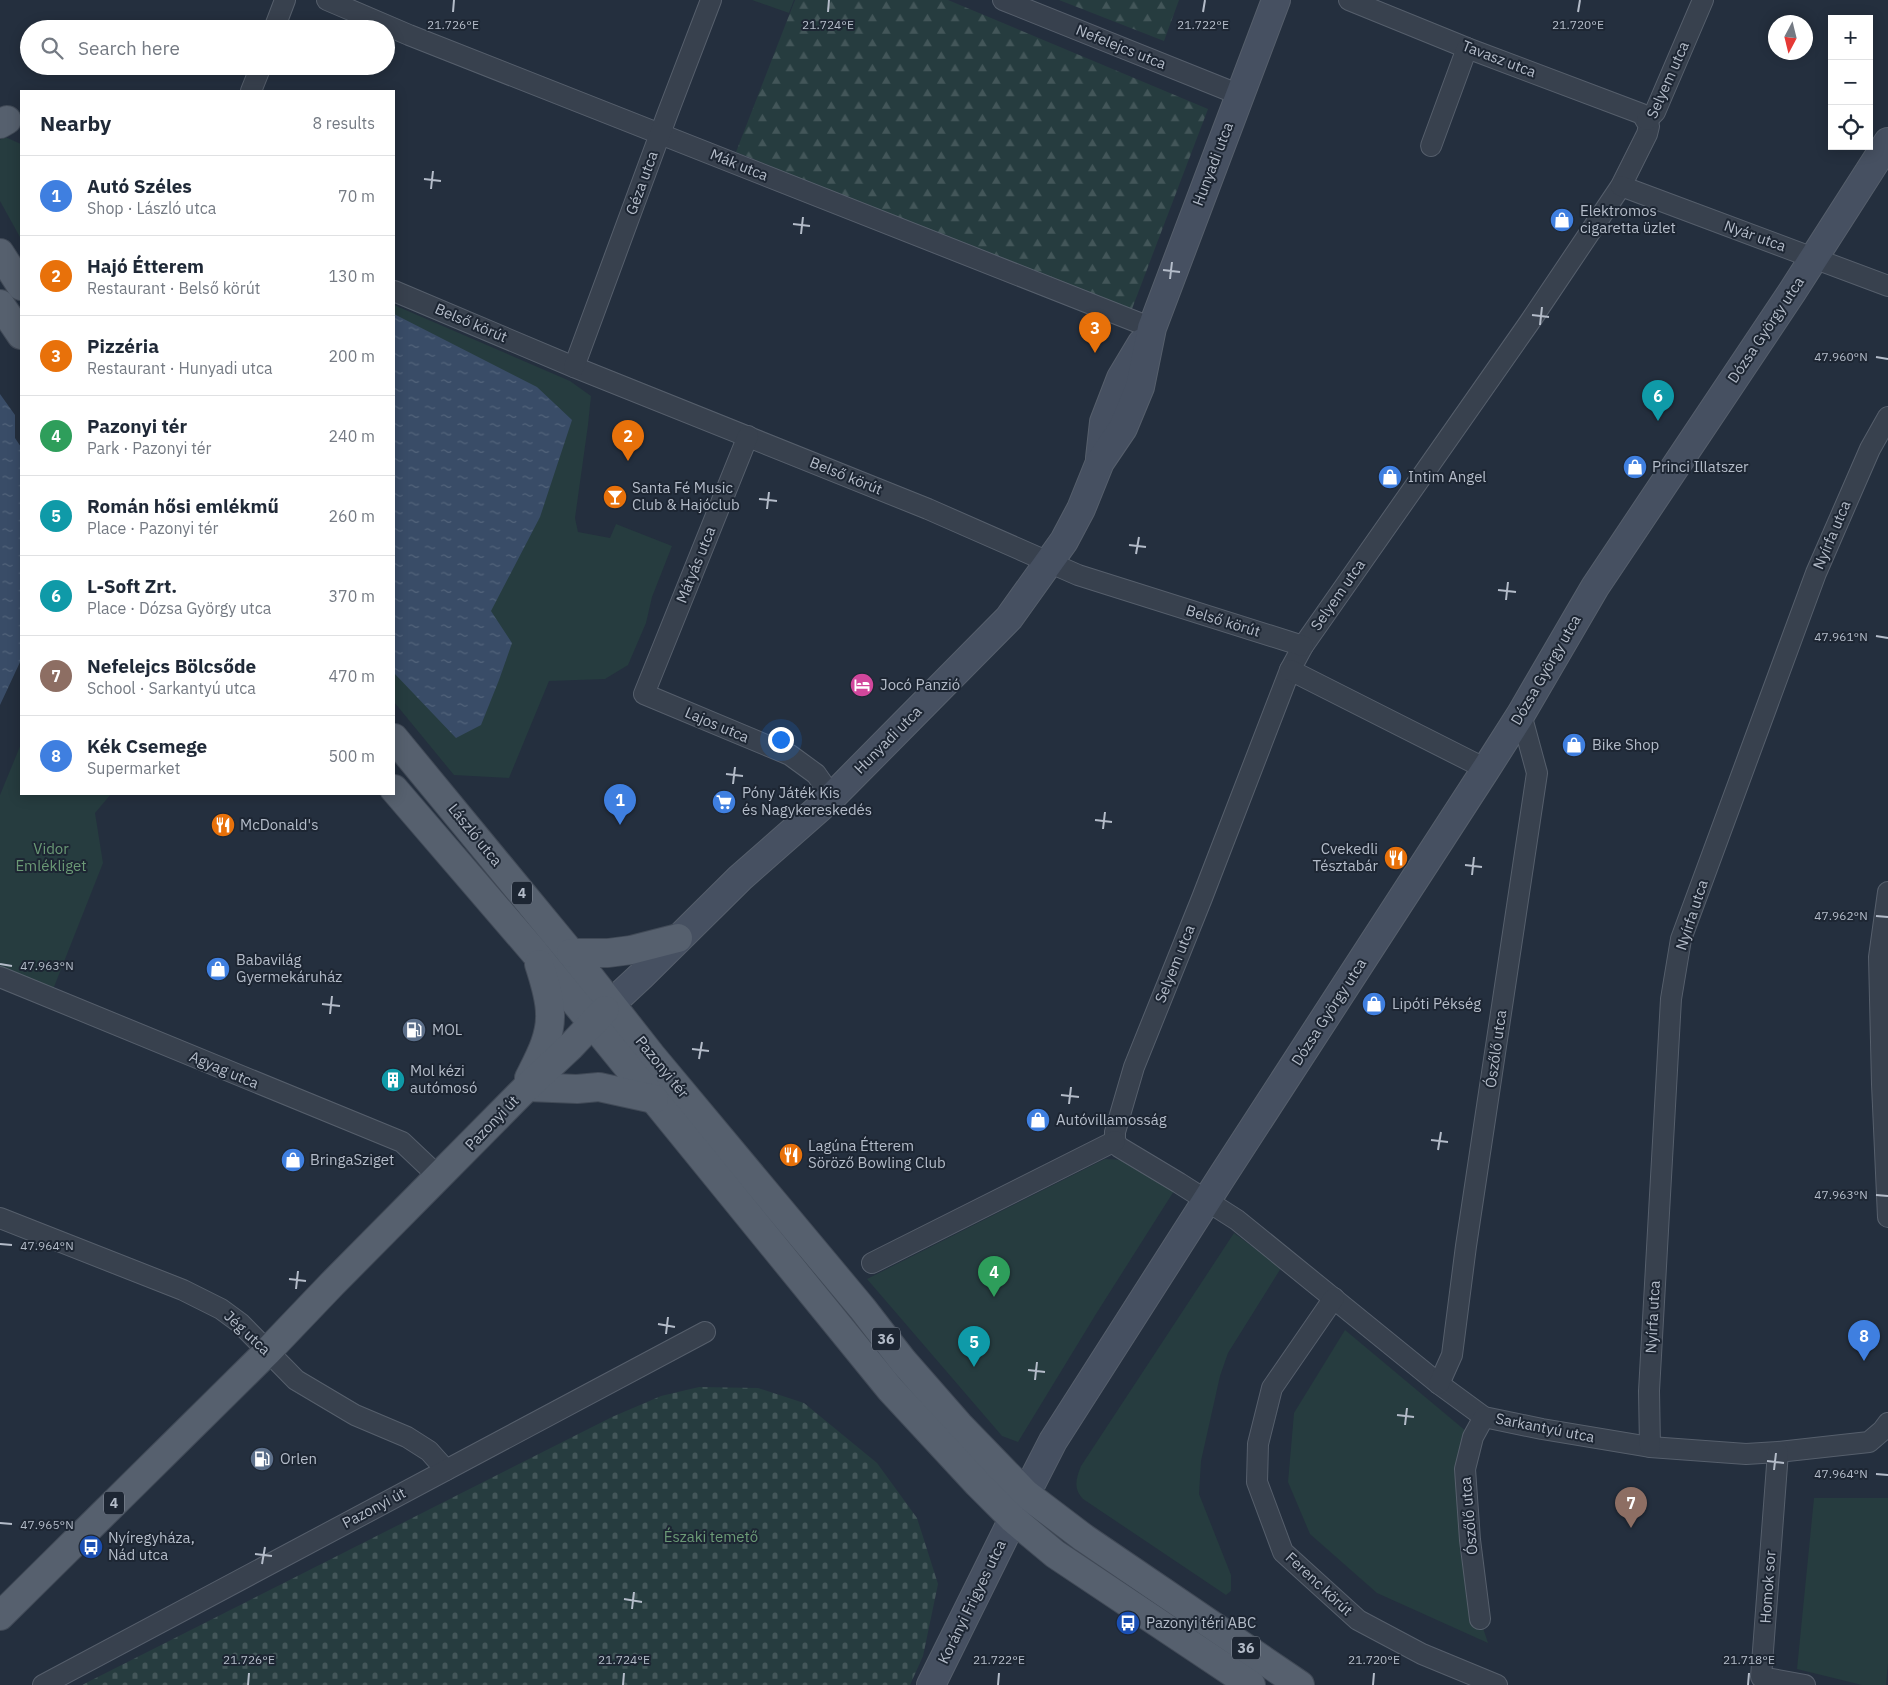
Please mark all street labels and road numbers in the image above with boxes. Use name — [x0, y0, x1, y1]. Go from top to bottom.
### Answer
street label: Nefelejcs utca — [1073, 20, 1169, 73]
street label: Tavasz utca — [1460, 36, 1539, 81]
street label: Selyem utca — [1642, 38, 1693, 121]
street label: Hunyadi utca — [1188, 119, 1237, 208]
street label: Mák utca — [707, 144, 771, 185]
street label: Géza utca — [621, 148, 662, 217]
street label: Nyár utca — [1722, 216, 1789, 255]
street label: Dózsa György utca — [1723, 273, 1808, 386]
street label: Belső körút — [432, 299, 510, 346]
street label: Belső körút — [807, 452, 885, 499]
street label: Nyírfa utca — [1809, 497, 1855, 572]
street label: Mátyás utca — [672, 524, 719, 606]
street label: Selyem utca — [1306, 555, 1369, 634]
street label: Belső körút — [1184, 600, 1263, 641]
street label: Dózsa György utca — [1506, 611, 1585, 728]
street label: Hunyadi utca — [850, 702, 926, 778]
street label: Lajos utca — [682, 703, 752, 747]
street label: László utca — [444, 800, 506, 870]
street label: Nyírfa utca — [1671, 877, 1712, 953]
road number: 4 — [512, 881, 532, 904]
street label: Selyem utca — [1150, 922, 1199, 1006]
street label: Dózsa György utca — [1287, 955, 1370, 1069]
street label: Ószőlő utca — [1481, 1009, 1510, 1089]
street label: Pazonyi tér — [632, 1032, 693, 1102]
street label: Agyag utca — [187, 1046, 262, 1093]
street label: Pazonyi út — [461, 1091, 522, 1154]
street label: Nyírfa utca — [1641, 1280, 1664, 1354]
street label: Jég utca — [220, 1306, 275, 1359]
road number: 36 — [872, 1328, 900, 1350]
street label: Sarkantyú utca — [1494, 1409, 1596, 1446]
street label: Ószőlő utca — [1456, 1476, 1481, 1556]
street label: Pazonyi út — [339, 1483, 409, 1532]
road number: 4 — [104, 1492, 124, 1515]
street label: Korányi Frigyes utca — [933, 1537, 1010, 1667]
street label: Ferenc körút — [1282, 1548, 1357, 1620]
street label: Homok sor — [1755, 1549, 1780, 1624]
road number: 36 — [1232, 1636, 1260, 1660]

